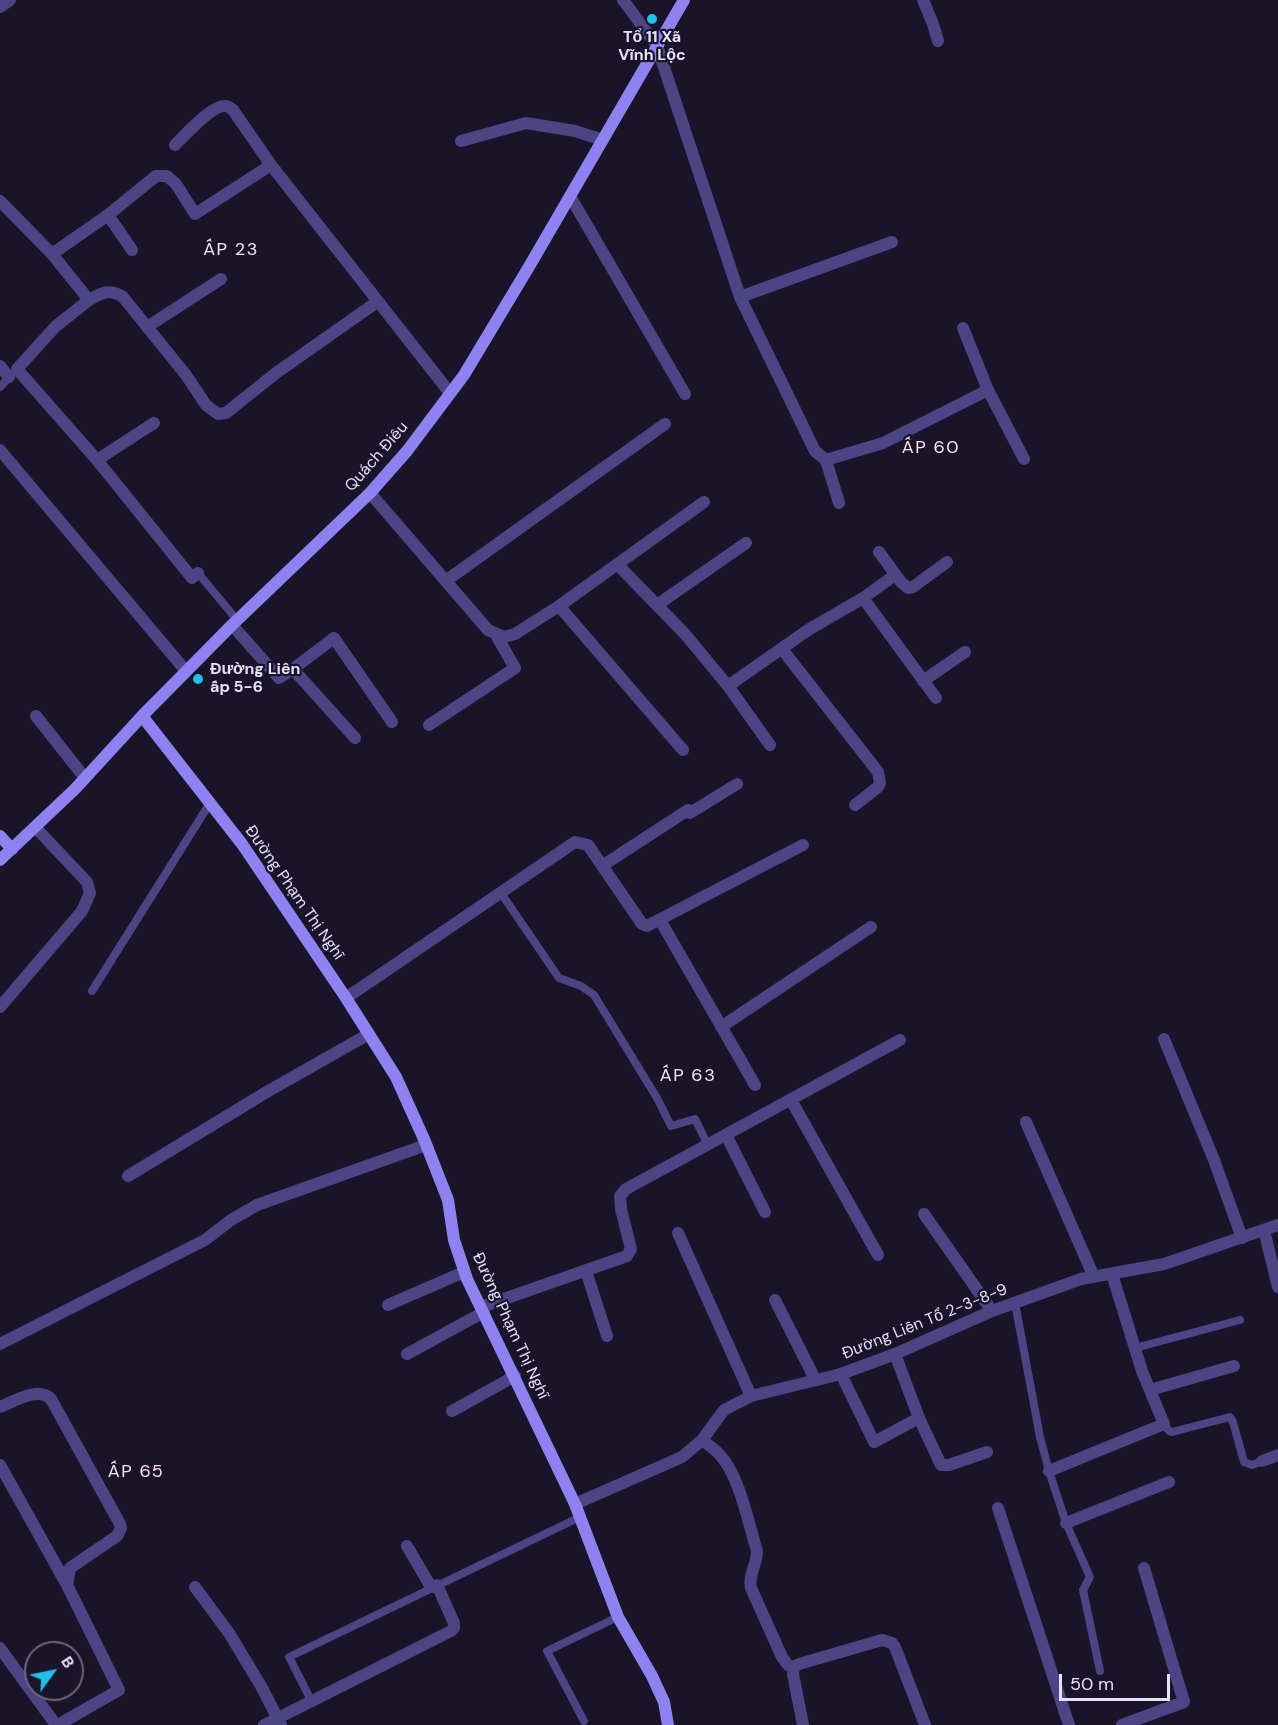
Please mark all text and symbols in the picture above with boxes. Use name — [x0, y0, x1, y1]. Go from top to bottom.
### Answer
marker: Tổ 11 Xã Vĩnh Lộc — [645, 12, 659, 26]
place label: Tổ 11 Xã Vĩnh Lộc — [618, 28, 686, 66]
district label: ẤP 23 — [203, 239, 259, 261]
street label: Quách Điêu — [341, 418, 413, 496]
district label: ẤP 60 — [902, 437, 960, 459]
place label: Đường Liên ấp 5-6 — [210, 660, 300, 698]
marker: Đường Liên ấp 5-6 — [191, 672, 205, 686]
street label: Đường Phạm Thị Nghĩ — [240, 822, 348, 964]
district label: ẤP 63 — [660, 1065, 716, 1087]
street label: Đường Phạm Thị Nghĩ — [468, 1250, 552, 1402]
street label: Đường Liên Tổ 2-3-8-9 — [840, 1280, 1010, 1364]
district label: ẤP 65 — [108, 1461, 164, 1483]
north arrow — [24, 1641, 84, 1701]
text: B — [56, 1652, 79, 1672]
scale bar — [1062, 1662, 1173, 1700]
text: 50 m — [1070, 1672, 1114, 1696]

